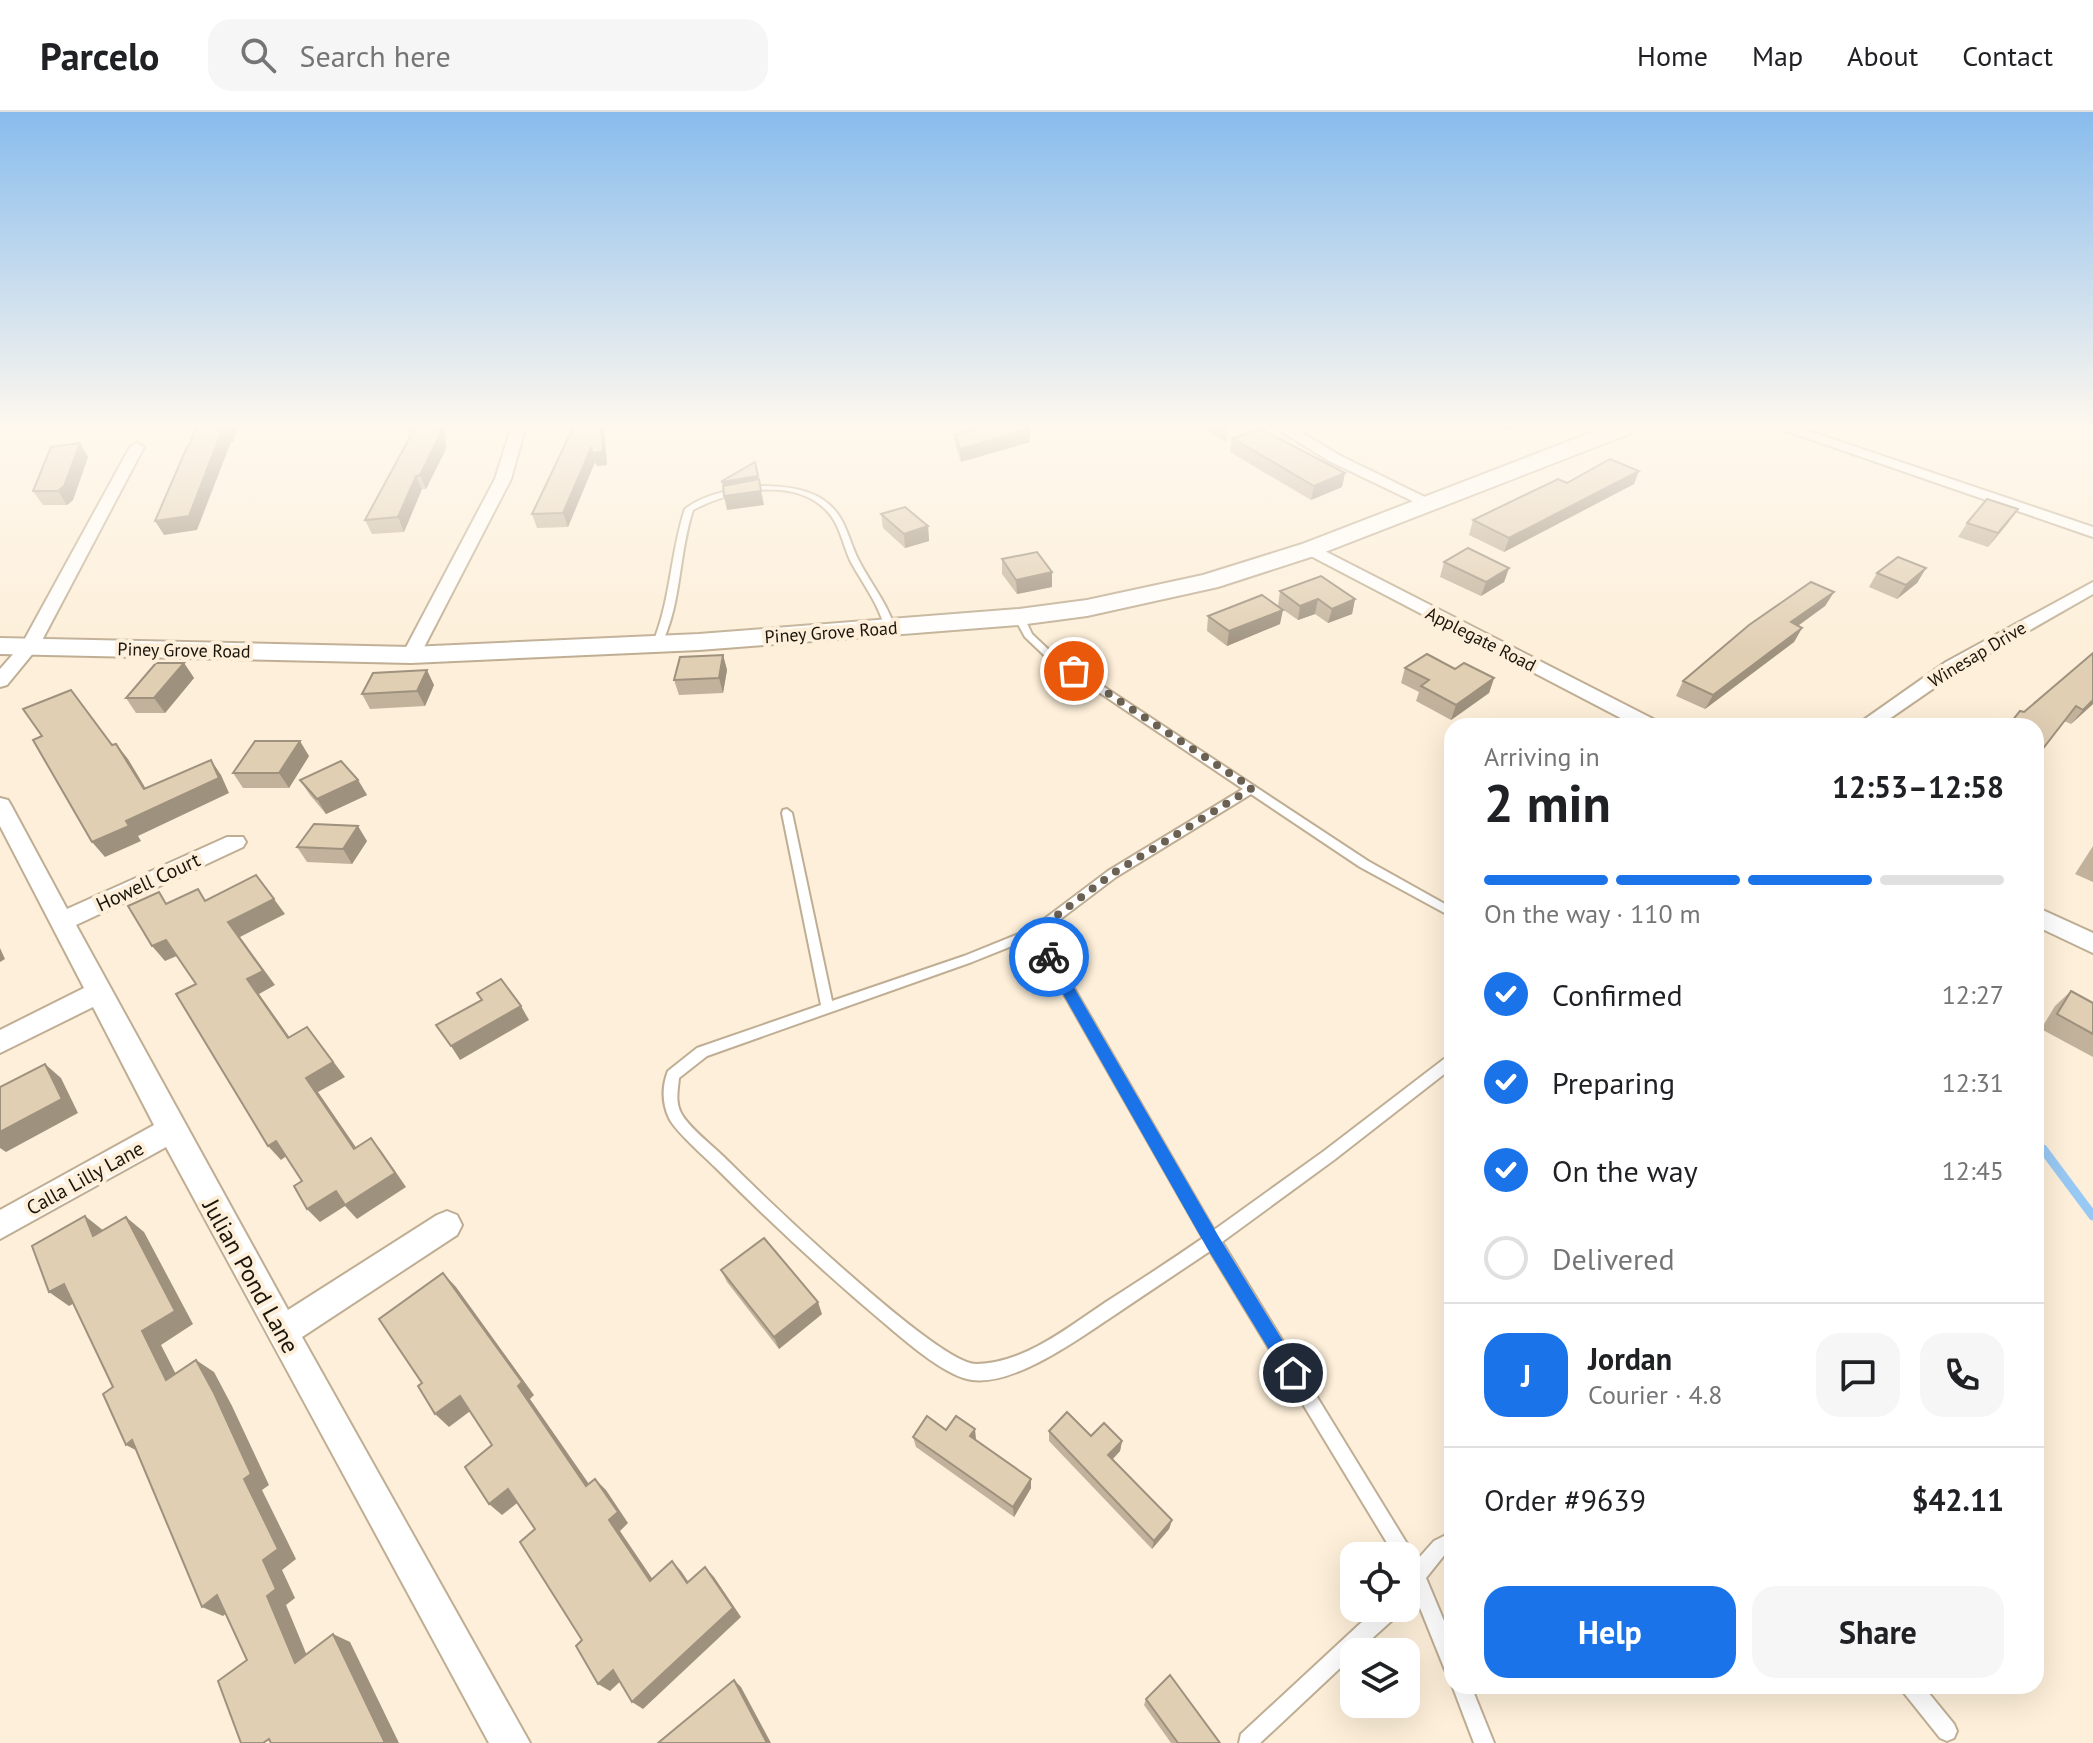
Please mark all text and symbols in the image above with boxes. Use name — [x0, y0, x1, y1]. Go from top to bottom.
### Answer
search box — [208, 19, 768, 91]
text: Parcelo — [40, 31, 160, 80]
icon: search — [236, 33, 280, 77]
text: Search here — [300, 36, 451, 75]
text: Home — [1637, 37, 1708, 74]
text: Map — [1752, 37, 1803, 74]
text: About — [1847, 37, 1918, 74]
text: Contact — [1962, 37, 2053, 74]
street label: Applegate Road — [1422, 601, 1540, 677]
street label: Piney Grove Road — [764, 616, 898, 648]
street label: Winesap Drive — [1924, 616, 2030, 692]
street label: Piney Grove Road — [117, 637, 251, 663]
pin — [1040, 637, 1108, 705]
icon: bag — [1052, 649, 1096, 693]
text: Arriving in — [1484, 740, 1600, 773]
text: 12:53–12:58 — [1832, 767, 2004, 806]
text: 2 min — [1484, 769, 1611, 836]
street label: Howell Court — [92, 846, 204, 917]
text: On the way · 110 m — [1484, 897, 1701, 930]
courier — [1009, 917, 1089, 997]
icon: bike — [1027, 935, 1071, 979]
icon: check — [1484, 972, 1528, 1016]
text: Confirmed — [1552, 975, 1683, 1014]
text: 12:27 — [1942, 978, 2004, 1011]
icon: check — [1484, 1060, 1528, 1104]
text: Preparing — [1552, 1063, 1675, 1102]
text: 12:31 — [1942, 1066, 2004, 1099]
street label: Calla Lilly Lane — [22, 1135, 148, 1221]
icon: check — [1484, 1148, 1528, 1192]
text: On the way — [1552, 1151, 1698, 1190]
text: 12:45 — [1942, 1154, 2004, 1187]
street label: Julian Pond Lane — [195, 1192, 306, 1359]
text: Delivered — [1552, 1239, 1675, 1278]
button: chat — [1816, 1333, 1900, 1417]
button: phone — [1920, 1333, 2004, 1417]
pin — [1259, 1339, 1327, 1407]
text: Jordan — [1588, 1339, 1672, 1378]
icon: home — [1271, 1351, 1315, 1395]
text: J — [1521, 1356, 1531, 1395]
text: Courier · 4.8 — [1588, 1378, 1722, 1411]
text: Order #9639 — [1484, 1480, 1646, 1519]
text: $42.11 — [1912, 1480, 2004, 1519]
map controls — [1340, 1542, 1420, 1718]
button: locate — [1340, 1542, 1420, 1622]
button: Help — [1484, 1586, 1736, 1678]
button: Share — [1752, 1586, 2004, 1678]
button: layers — [1340, 1638, 1420, 1718]

